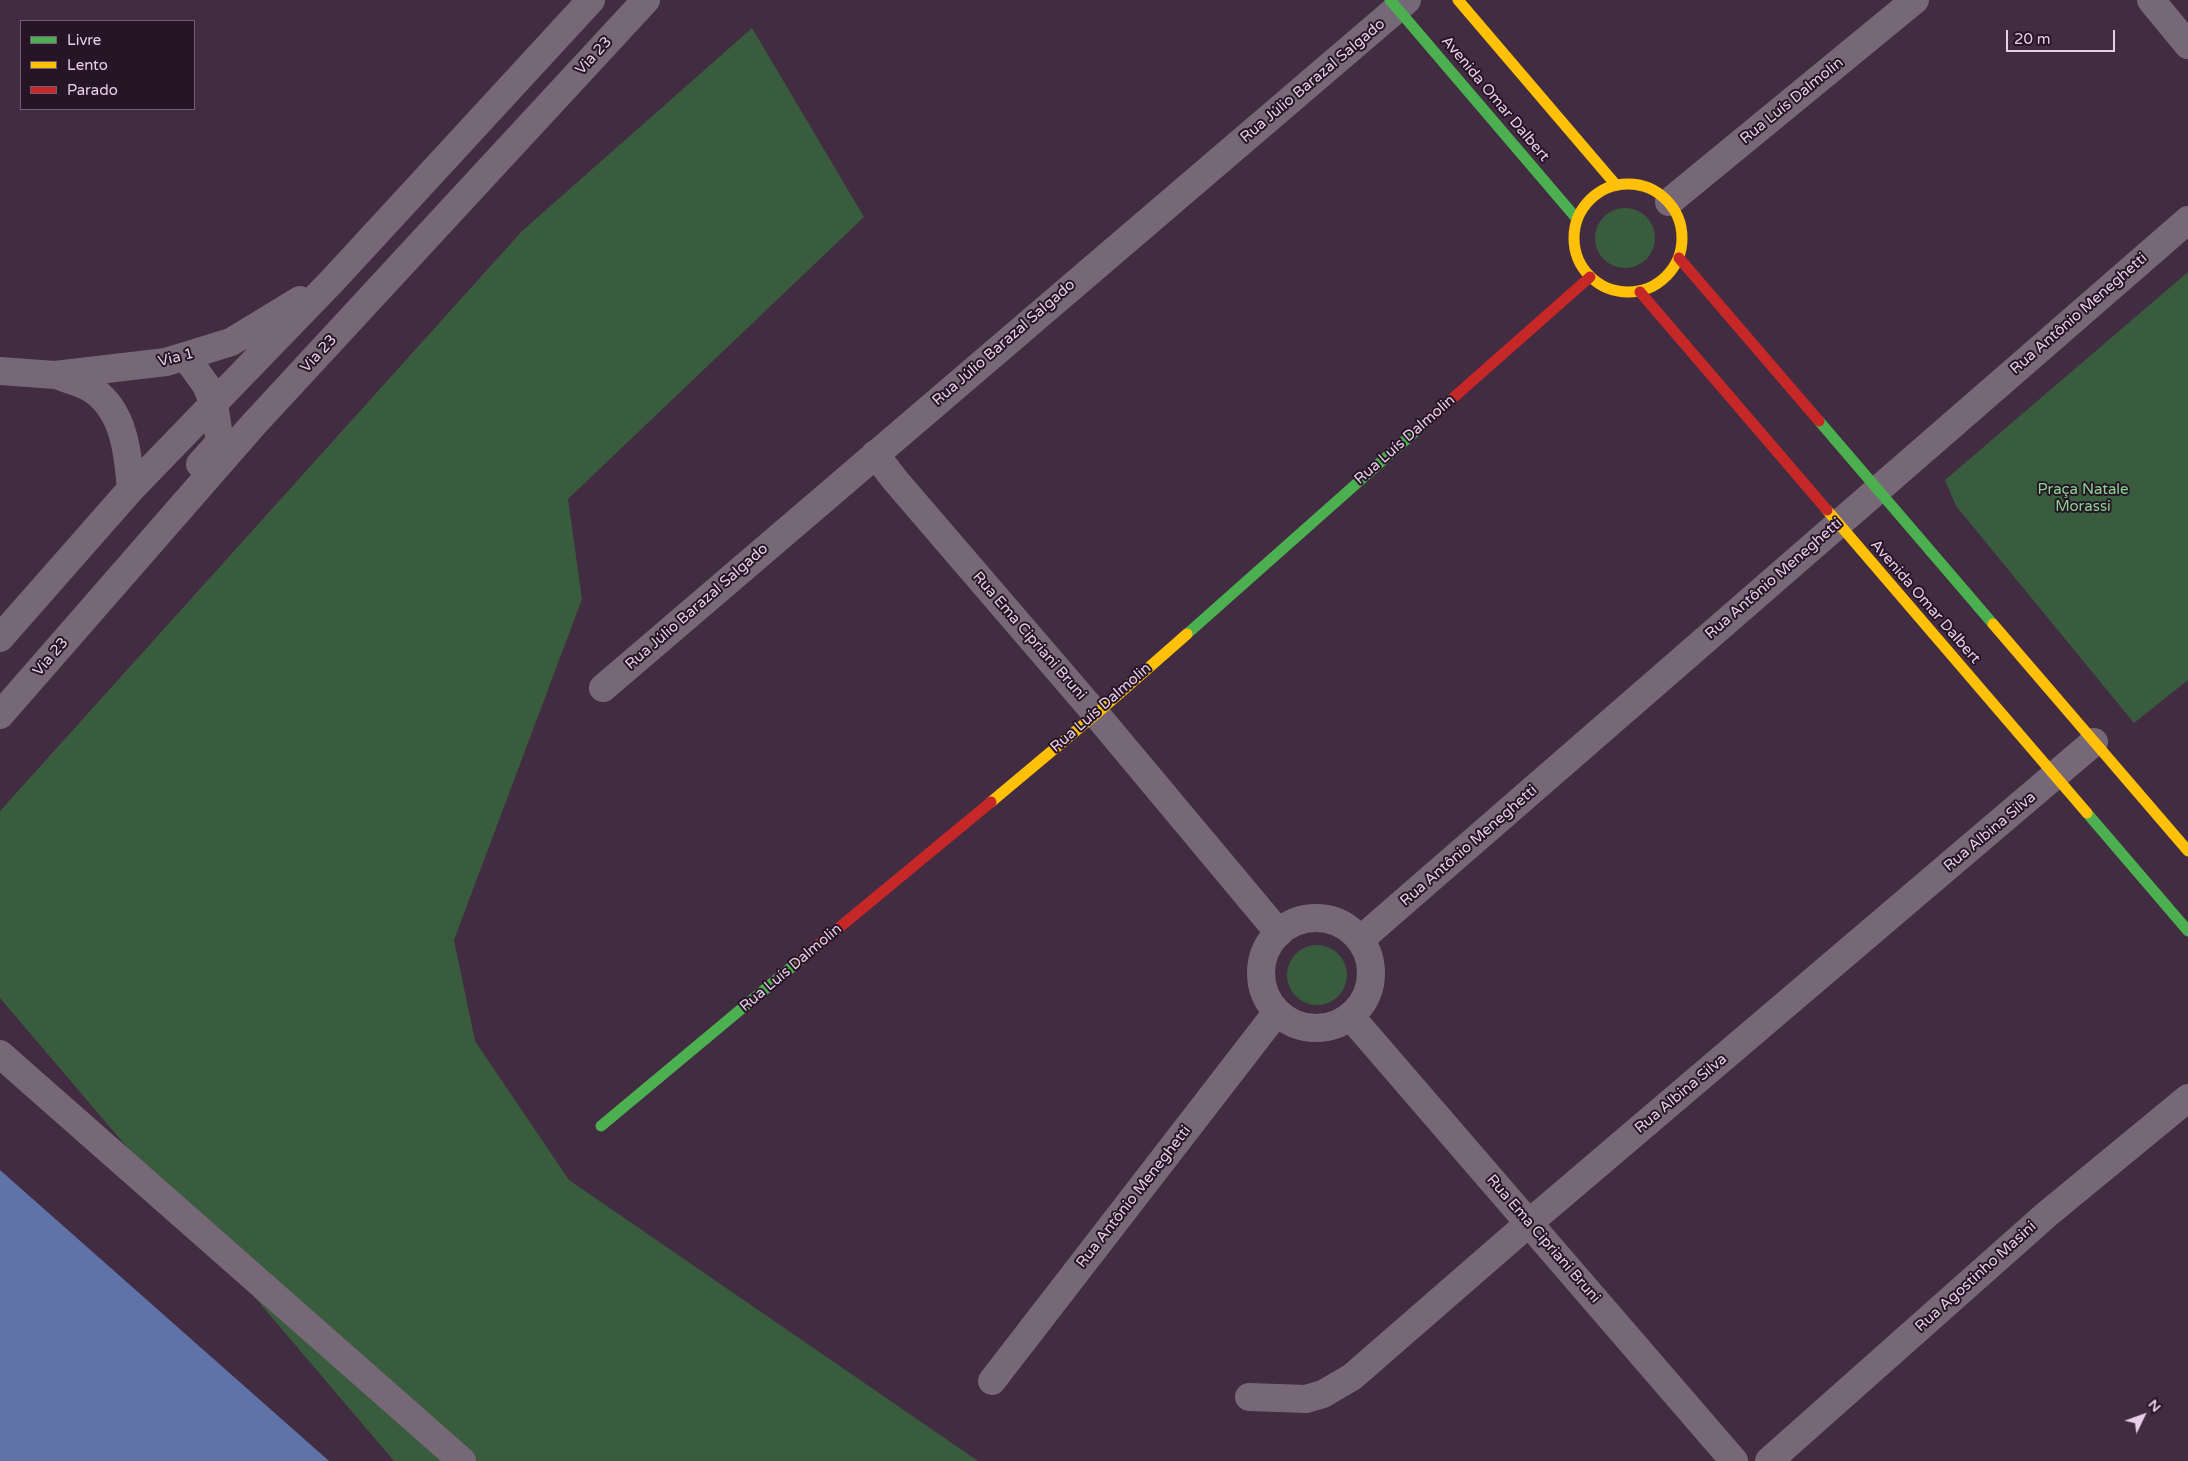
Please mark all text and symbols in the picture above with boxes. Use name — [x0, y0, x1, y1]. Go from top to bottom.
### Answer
street label: Rua Júlio Barazal Salgado — [1237, 15, 1389, 147]
legend — [20, 20, 195, 110]
scale bar — [2008, 20, 2117, 52]
text: 20 m — [2014, 30, 2051, 48]
text: Livre — [67, 31, 101, 49]
street label: Via 23 — [572, 33, 616, 79]
street label: Avenida Omar Dalbert — [1437, 33, 1553, 165]
street label: Rua Luís Dalmolin — [1737, 54, 1847, 148]
text: Lento — [67, 56, 108, 74]
text: Parado — [67, 81, 118, 99]
street label: Rua Antônio Meneghetti — [2007, 250, 2151, 378]
street label: Rua Júlio Barazal Salgado — [929, 276, 1079, 410]
street label: Via 23 — [297, 331, 341, 377]
street label: Via 1 — [156, 345, 196, 371]
street label: Rua Luís Dalmolin — [1351, 391, 1459, 489]
park label: Praça Natale Morassi — [2037, 481, 2129, 516]
street label: Rua Antônio Meneghetti — [1702, 515, 1846, 643]
street label: Avenida Omar Dalbert — [1866, 536, 1984, 668]
street label: Rua Júlio Barazal Salgado — [622, 540, 772, 674]
street label: Rua Ema Cipriani Bruni — [968, 568, 1090, 704]
street label: Via 23 — [29, 634, 73, 680]
street label: Rua Luís Dalmolin — [1047, 659, 1155, 757]
street label: Rua Antônio Meneghetti — [1397, 782, 1541, 910]
street label: Rua Albina Silva — [1940, 788, 2040, 876]
street label: Rua Luís Dalmolin — [736, 920, 846, 1016]
street label: Rua Albina Silva — [1631, 1050, 1731, 1138]
street label: Rua Antônio Meneghetti — [1073, 1122, 1195, 1272]
street label: Rua Ema Cipriani Bruni — [1482, 1171, 1604, 1307]
street label: Rua Agostinho Masini — [1912, 1218, 2040, 1336]
north arrow — [2118, 1391, 2168, 1441]
text: N — [2144, 1396, 2165, 1415]

